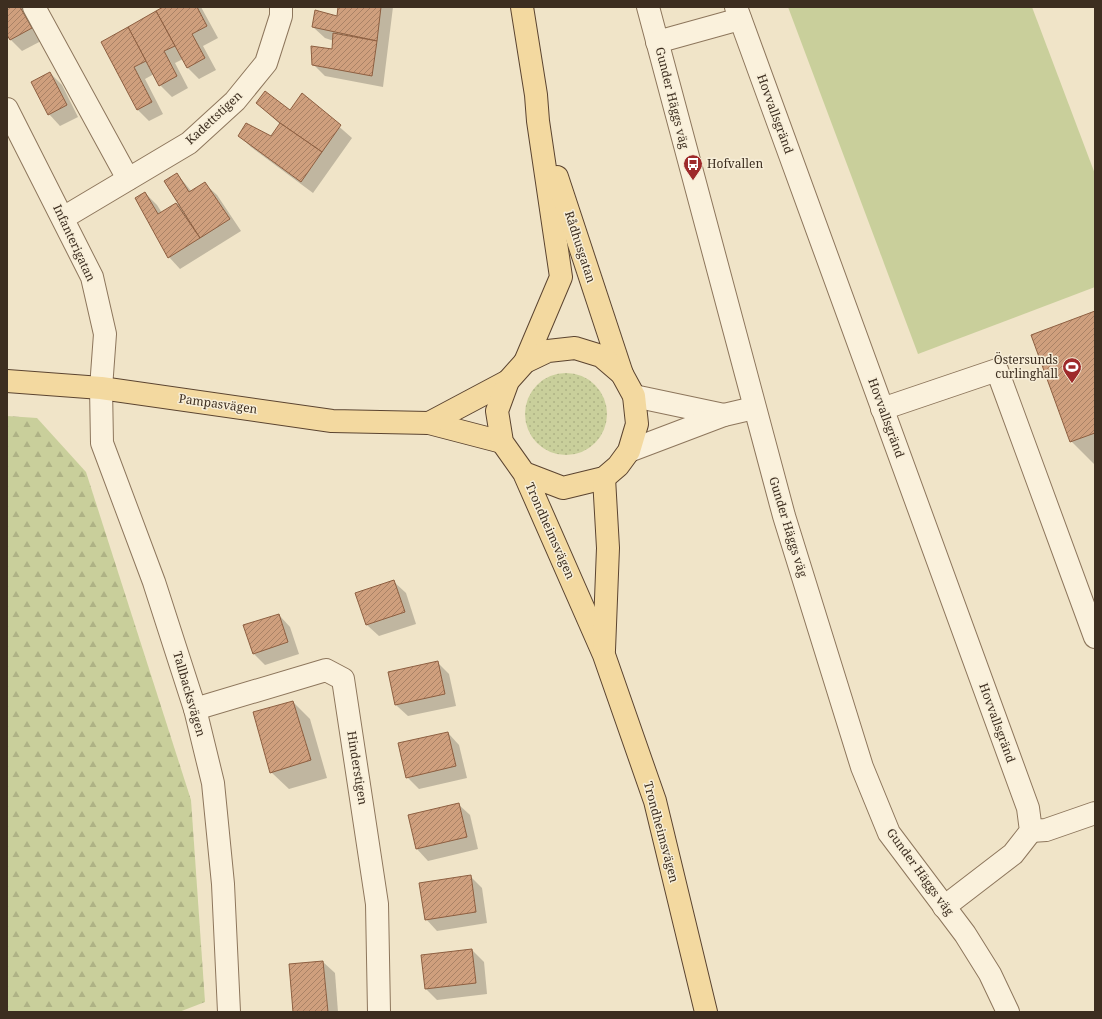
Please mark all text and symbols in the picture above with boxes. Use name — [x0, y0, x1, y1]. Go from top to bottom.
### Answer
street label: Gunder Häggs väg — [652, 45, 693, 151]
street label: Hovvallsgränd — [753, 72, 798, 157]
street label: Kadettstigen — [182, 87, 246, 148]
bus stop icon: Hofvallen — [682, 153, 704, 181]
place label: Hofvallen — [707, 155, 763, 172]
street label: Infanterigatan — [49, 202, 100, 284]
street label: Rådhusgatan — [561, 209, 600, 285]
place label: Östersunds curlinghall — [994, 351, 1058, 382]
sports icon: Östersunds curlinghall — [1061, 356, 1083, 384]
street label: Hovvallsgränd — [864, 376, 909, 461]
street label: Pampasvägen — [178, 390, 259, 417]
street label: Gunder Häggs väg — [765, 474, 812, 580]
street label: Trondheimsvägen — [522, 480, 579, 582]
street label: Tallbacksvägen — [169, 649, 210, 739]
street label: Hovvallsgränd — [975, 681, 1020, 766]
street label: Hinderstigen — [343, 730, 372, 806]
street label: Trondheimsvägen — [640, 779, 683, 885]
street label: Gunder Häggs väg — [883, 824, 958, 919]

